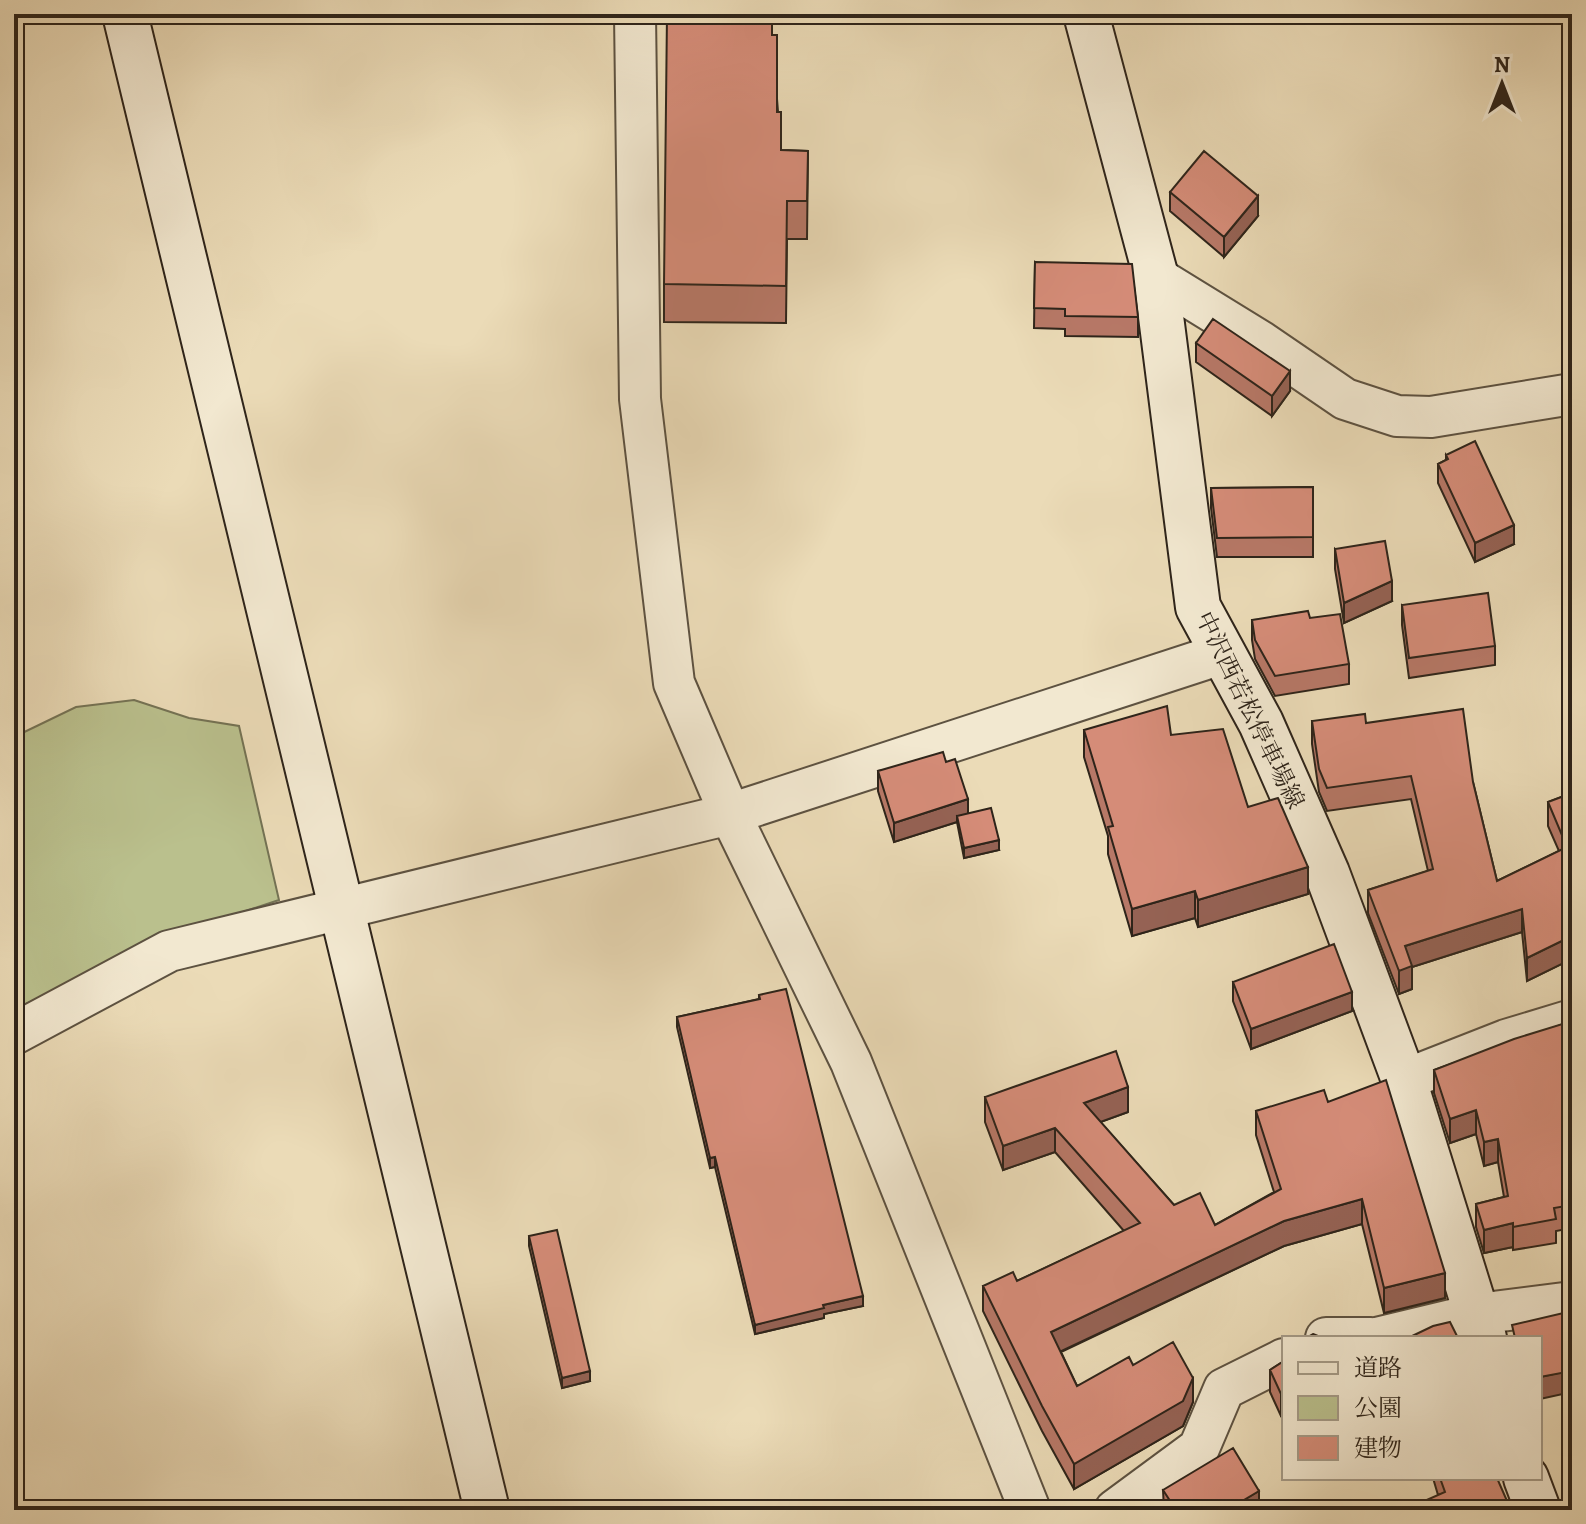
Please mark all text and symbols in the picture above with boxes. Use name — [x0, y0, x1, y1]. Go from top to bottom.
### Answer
north arrow — [1462, 44, 1542, 124]
text: N — [1494, 50, 1510, 80]
street label: 中沢西若松停車場線 — [1188, 606, 1312, 814]
legend — [1282, 1336, 1542, 1480]
text: 道路 — [1354, 1352, 1402, 1384]
text: 公園 — [1354, 1392, 1402, 1424]
text: 建物 — [1354, 1432, 1402, 1464]

